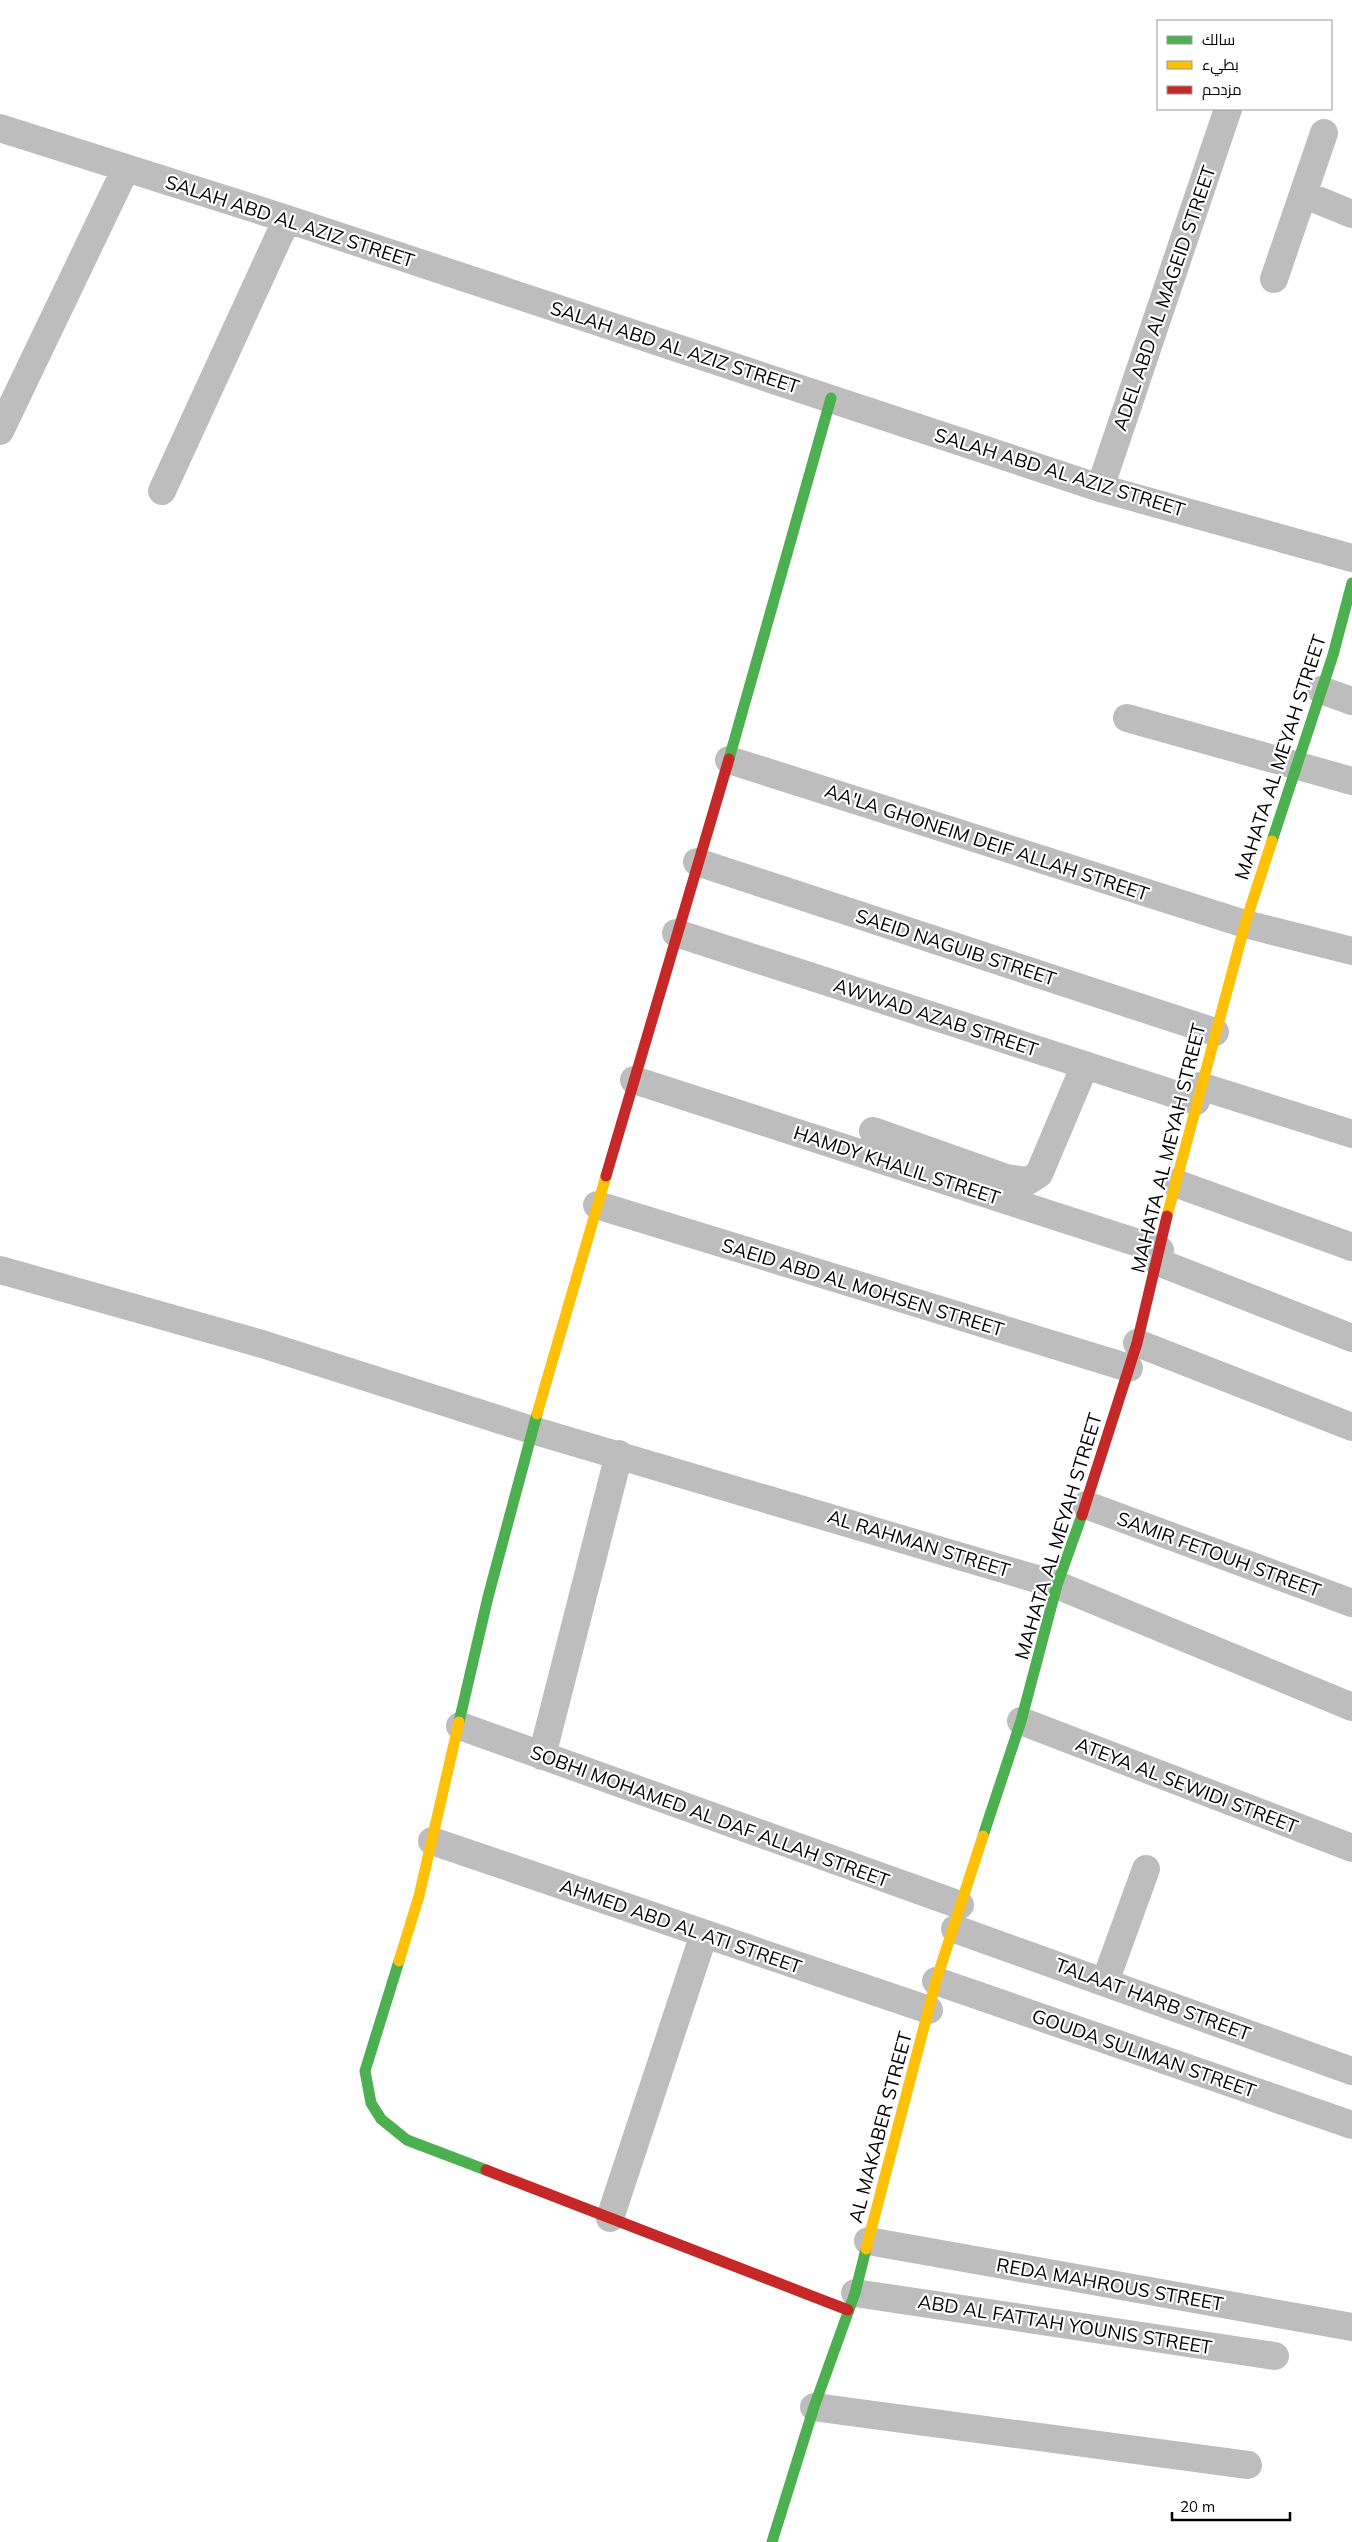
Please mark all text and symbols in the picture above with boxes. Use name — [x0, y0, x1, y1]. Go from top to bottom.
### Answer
legend — [1157, 20, 1332, 110]
text: سالك — [1202, 30, 1235, 49]
text: بطيء — [1202, 55, 1239, 77]
text: مزدحم — [1202, 80, 1242, 100]
street label: ADEL ABD AL MAGEID STREET — [1107, 162, 1221, 434]
street label: SALAH ABD AL AZIZ STREET — [162, 169, 418, 273]
street label: SALAH ABD AL AZIZ STREET — [547, 295, 803, 399]
street label: SALAH ABD AL AZIZ STREET — [932, 422, 1189, 522]
street label: MAHATA AL MEYAH STREET — [1229, 631, 1331, 883]
street label: AA'LA GHONEIM DEIF ALLAH STREET — [822, 778, 1152, 906]
street label: SAEID NAGUIB STREET — [853, 903, 1060, 991]
street label: AWWAD AZAB STREET — [831, 973, 1042, 1062]
street label: MAHATA AL MEYAH STREET — [1125, 1020, 1211, 1275]
street label: HAMDY KHALIL STREET — [791, 1120, 1004, 1210]
street label: SAEID ABD AL MOHSEN STREET — [719, 1233, 1007, 1342]
street label: MAHATA AL MEYAH STREET — [1009, 1409, 1107, 1662]
street label: AL RAHMAN STREET — [825, 1504, 1014, 1582]
street label: SAMIR FETOUH STREET — [1114, 1506, 1325, 1602]
street label: ATEYA AL SEWIDI STREET — [1072, 1731, 1302, 1839]
street label: SOBHI MOHAMED AL DAF ALLAH STREET — [527, 1740, 893, 1892]
street label: AHMED ABD AL ATI STREET — [557, 1873, 806, 1979]
street label: TALAAT HARB STREET — [1052, 1952, 1254, 2046]
street label: GOUDA SULIMAN STREET — [1029, 2003, 1260, 2103]
street label: AL MAKABER STREET — [843, 2028, 917, 2225]
street label: REDA MAHROUS STREET — [995, 2252, 1226, 2316]
street label: ABD AL FATTAH YOUNIS STREET — [916, 2289, 1214, 2359]
scale bar — [1172, 2490, 1290, 2522]
text: 20 m — [1180, 2497, 1215, 2516]

